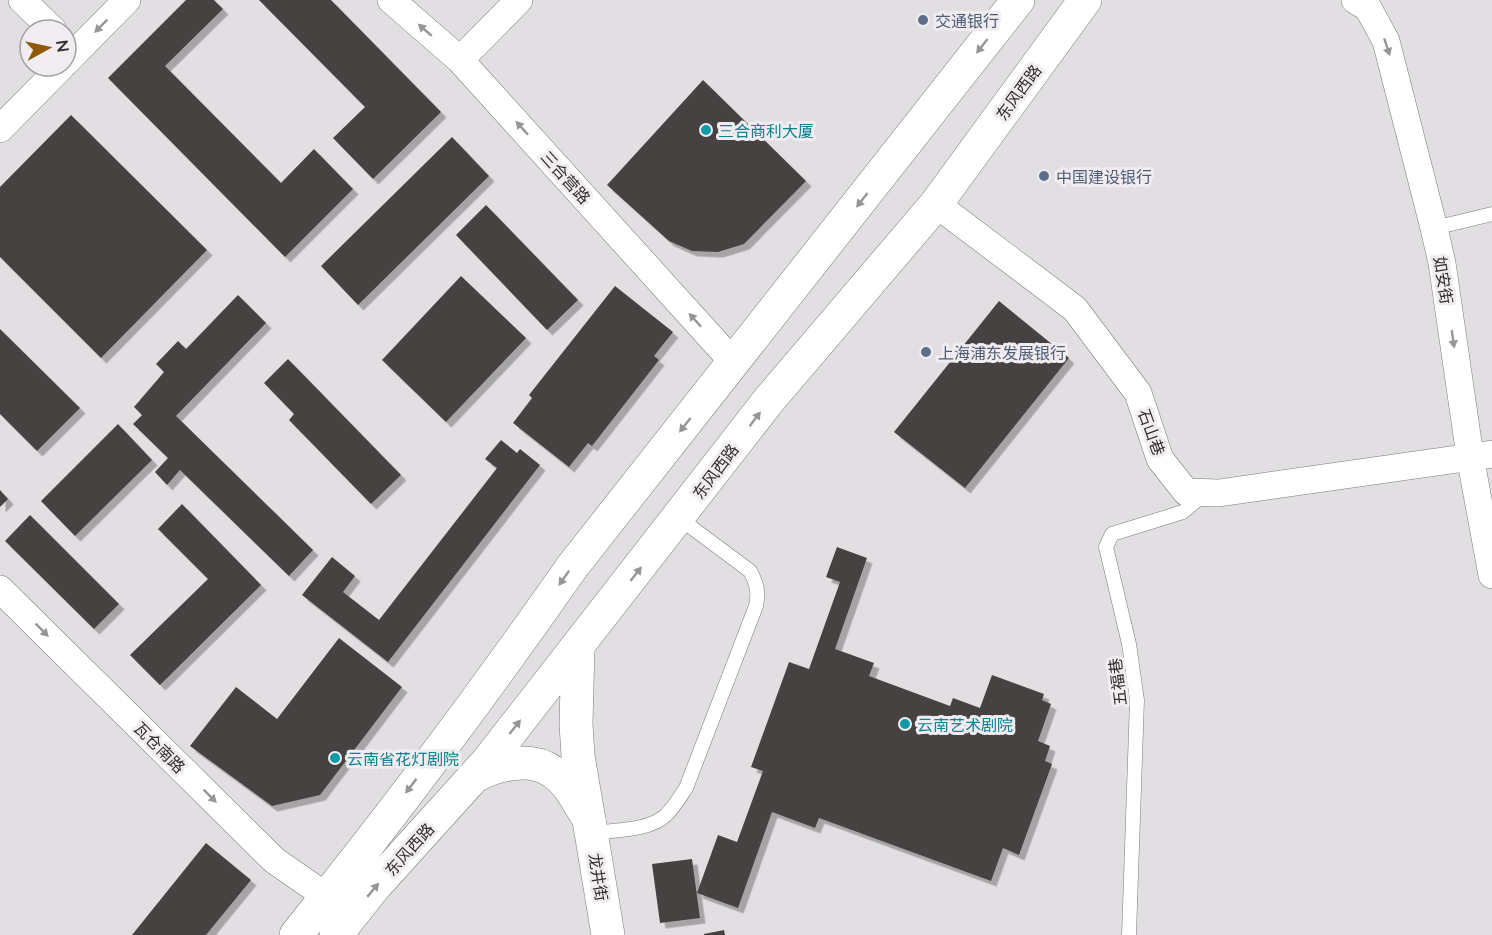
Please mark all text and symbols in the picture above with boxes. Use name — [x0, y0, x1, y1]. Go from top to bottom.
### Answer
place label: 交通银行 — [935, 11, 999, 30]
marker: 交通银行 — [916, 13, 930, 27]
north arrow — [18, 18, 78, 78]
one-way arrow — [95, 19, 109, 33]
one-way arrow — [418, 24, 433, 37]
text: N — [53, 38, 74, 53]
one-way arrow — [976, 38, 989, 54]
one-way arrow — [1383, 38, 1392, 56]
street label: 东风西路 — [992, 61, 1044, 123]
one-way arrow — [515, 121, 529, 136]
place label: 三合商利大厦 — [718, 121, 814, 140]
marker: 三合商利大厦 — [699, 123, 713, 137]
street label: 三合营路 — [538, 147, 594, 207]
place label: 中国建设银行 — [1056, 167, 1152, 186]
marker: 中国建设银行 — [1037, 169, 1051, 183]
one-way arrow — [857, 192, 869, 207]
street label: 如安街 — [1431, 255, 1457, 305]
one-way arrow — [688, 312, 702, 327]
one-way arrow — [1449, 330, 1458, 349]
place label: 上海浦东发展银行 — [938, 343, 1066, 362]
marker: 上海浦东发展银行 — [919, 345, 933, 359]
street label: 石山巷 — [1135, 406, 1169, 458]
one-way arrow — [748, 412, 760, 427]
one-way arrow — [678, 417, 691, 433]
street label: 东风西路 — [688, 440, 742, 502]
one-way arrow — [629, 566, 642, 582]
one-way arrow — [558, 570, 570, 586]
one-way arrow — [34, 622, 48, 636]
street label: 五福巷 — [1105, 657, 1129, 707]
place label: 云南艺术剧院 — [917, 715, 1013, 734]
marker: 云南艺术剧院 — [898, 717, 912, 731]
street label: 瓦仓南路 — [131, 718, 189, 776]
one-way arrow — [509, 719, 522, 735]
place label: 云南省花灯剧院 — [347, 749, 459, 768]
marker: 云南省花灯剧院 — [328, 751, 342, 765]
one-way arrow — [405, 778, 418, 794]
one-way arrow — [203, 789, 217, 803]
street label: 东风西路 — [381, 819, 437, 879]
street label: 龙井街 — [586, 852, 612, 902]
one-way arrow — [366, 883, 379, 898]

